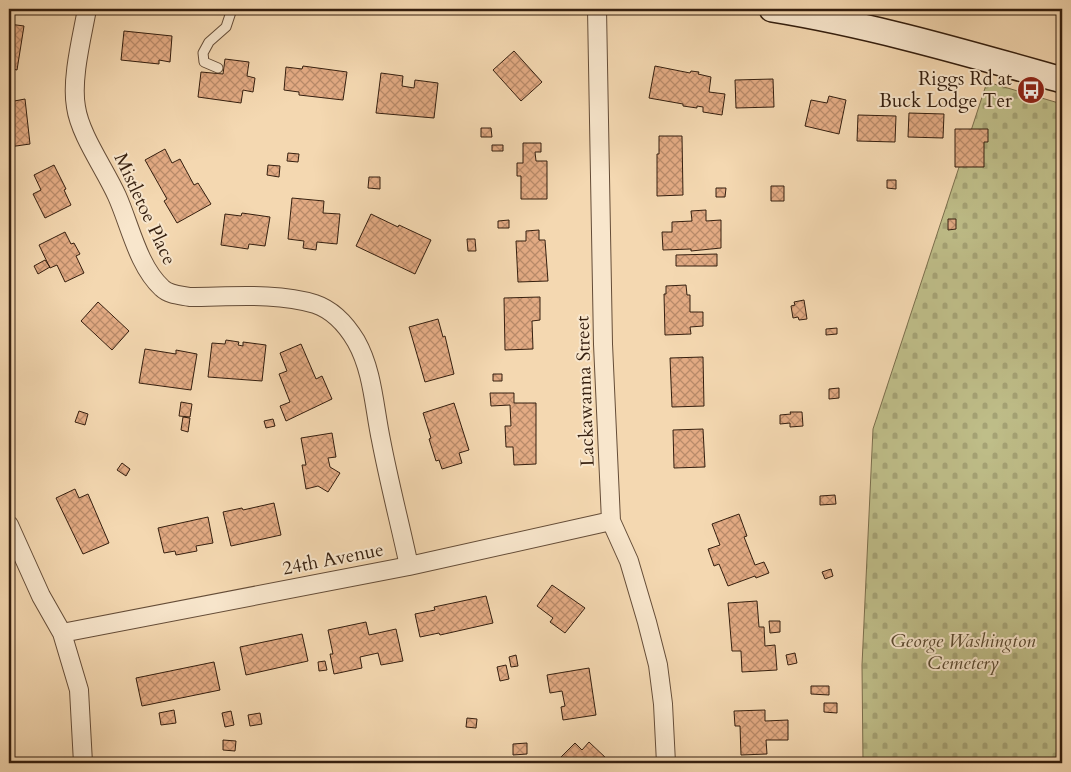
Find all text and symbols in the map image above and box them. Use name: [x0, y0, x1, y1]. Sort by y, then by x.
place label: Riggs Rd at Buck Lodge Ter: [879, 66, 1012, 114]
bus stop icon: Riggs Rd at Buck Lodge Ter: [1016, 75, 1046, 105]
street label: Mistletoe Place: [108, 149, 182, 269]
street label: Lackawanna Street: [569, 315, 601, 467]
street label: 24th Avenue: [280, 536, 386, 582]
park label: George Washington Cemetery: [890, 628, 1036, 676]

